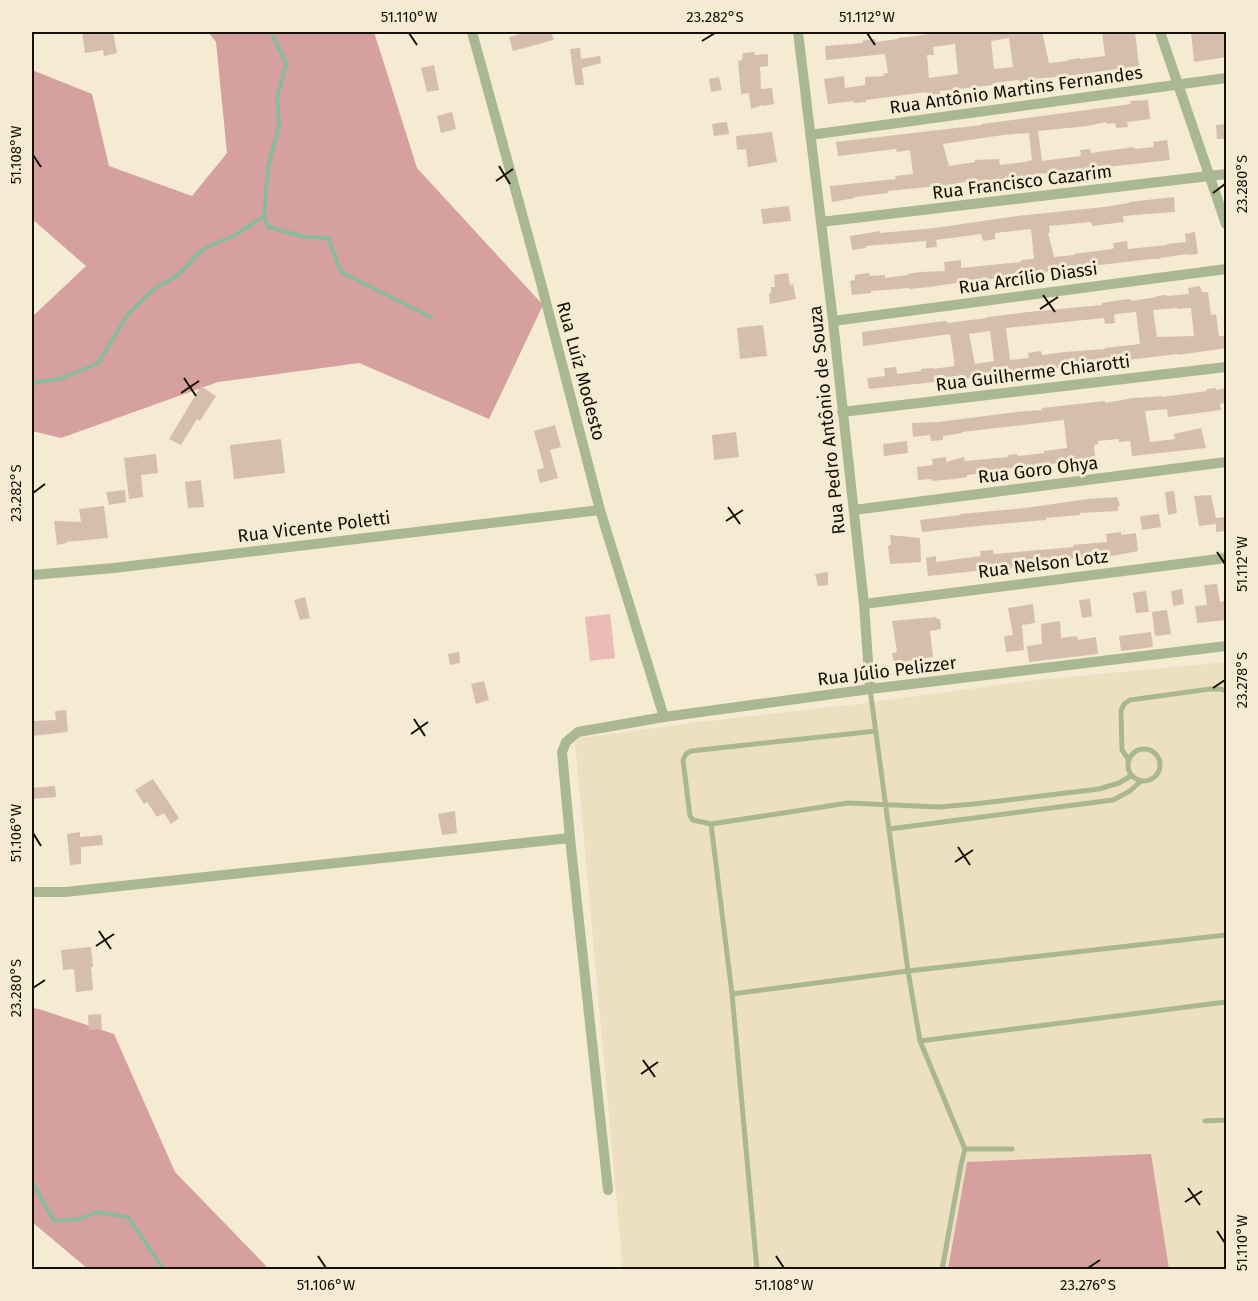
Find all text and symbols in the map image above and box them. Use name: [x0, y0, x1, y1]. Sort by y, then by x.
text: 51.110°W: [381, 8, 438, 26]
text: 23.282°S: [686, 8, 744, 26]
text: 51.112°W: [839, 8, 895, 26]
street label: Rua Antônio Martins Fernandes: [888, 61, 1144, 119]
text: 51.108°W: [7, 125, 25, 184]
text: 23.280°S: [1233, 155, 1251, 213]
street label: Rua Francisco Cazarim: [931, 160, 1113, 204]
street label: Rua Arcílio Diassi: [957, 257, 1099, 299]
street label: Rua Luíz Modesto: [552, 299, 610, 443]
street label: Rua Pedro Antônio de Souza: [804, 304, 850, 536]
street label: Rua Guilherme Chiarotti: [935, 350, 1131, 396]
street label: Rua Goro Ohya: [977, 452, 1099, 488]
text: 23.282°S: [7, 464, 25, 522]
street label: Rua Vicente Poletti: [236, 507, 392, 547]
text: 51.112°W: [1233, 536, 1251, 592]
street label: Rua Nelson Lotz: [977, 545, 1109, 583]
street label: Rua Júlio Pelizzer: [816, 652, 958, 690]
text: 23.278°S: [1233, 652, 1251, 708]
text: 51.106°W: [7, 803, 25, 862]
text: 23.280°S: [7, 959, 25, 1017]
text: 51.110°W: [1233, 1214, 1251, 1271]
text: 51.106°W: [297, 1276, 356, 1294]
text: 51.108°W: [755, 1276, 814, 1294]
text: 23.276°S: [1060, 1276, 1116, 1294]

